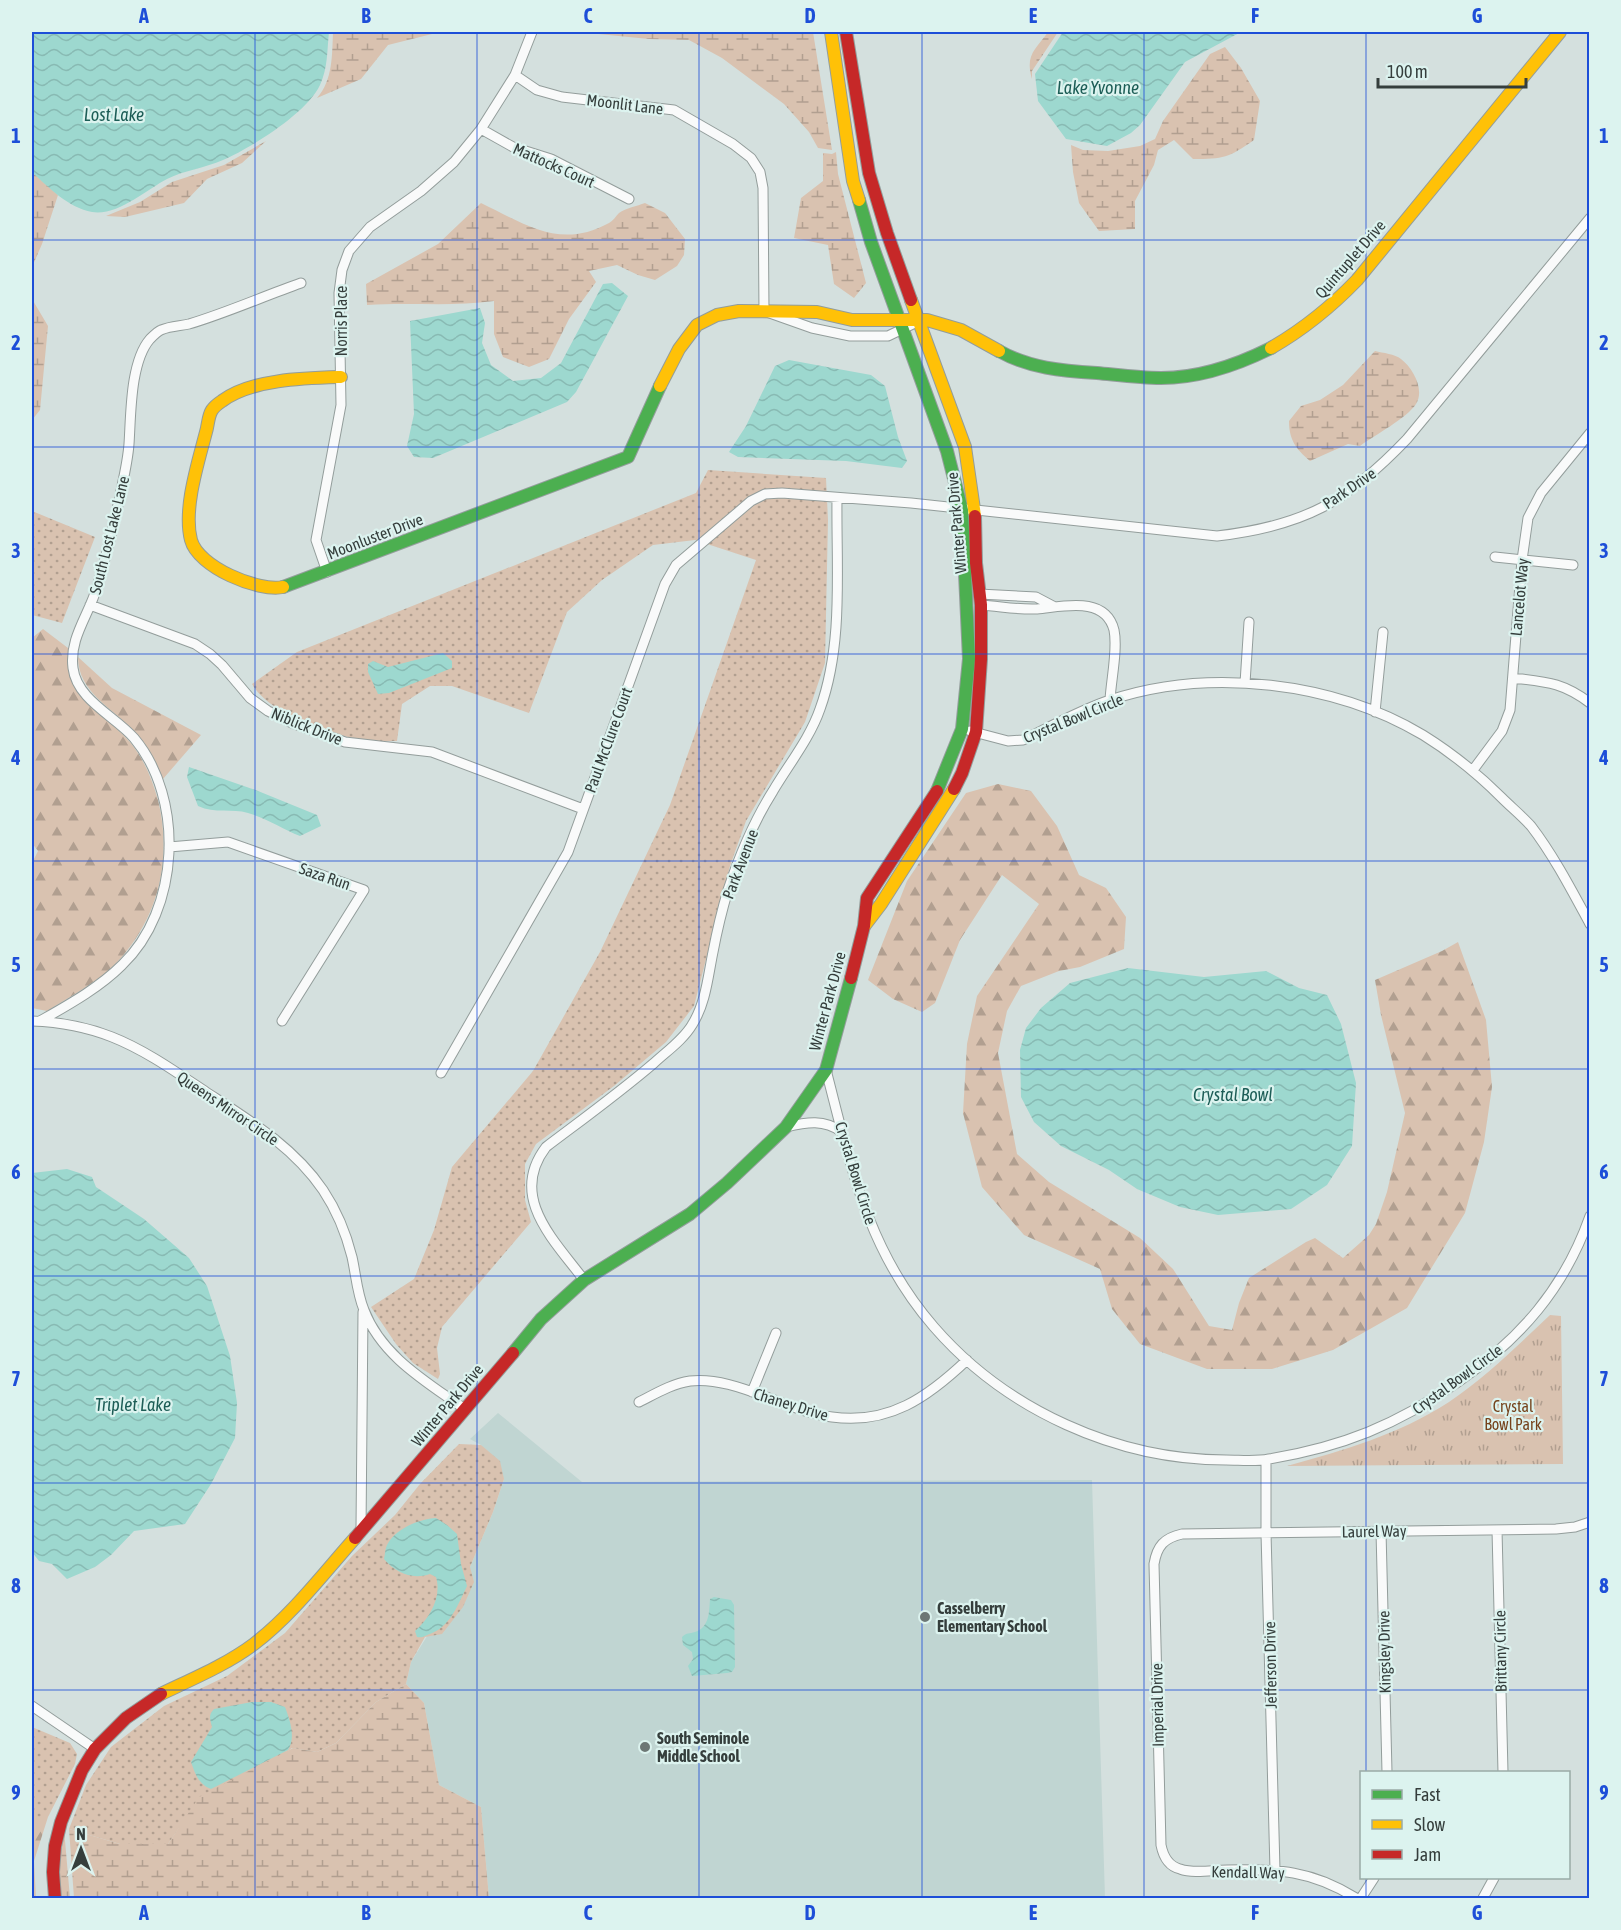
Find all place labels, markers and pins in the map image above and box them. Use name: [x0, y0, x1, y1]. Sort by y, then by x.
place label: Casselberry Elementary School: [937, 1599, 1048, 1635]
marker: Casselberry Elementary School: [918, 1610, 932, 1624]
place label: South Seminole Middle School: [657, 1729, 749, 1765]
marker: South Seminole Middle School: [638, 1740, 652, 1754]

